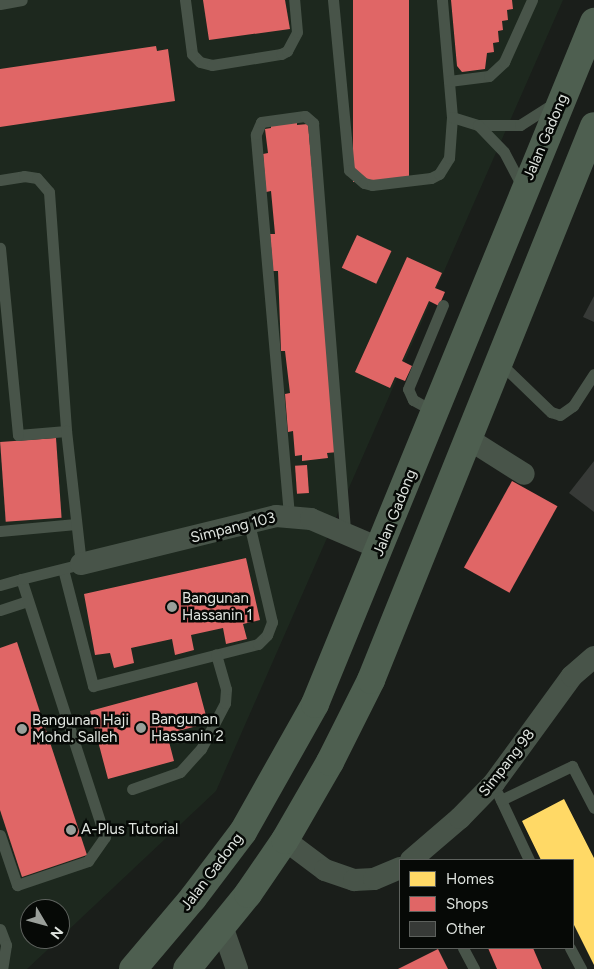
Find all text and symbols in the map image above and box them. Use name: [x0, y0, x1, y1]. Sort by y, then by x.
street label: Jalan Gadong: [520, 91, 572, 183]
street label: Jalan Gadong: [369, 467, 421, 559]
street label: Simpang 103: [189, 509, 277, 547]
place label: Bangunan Hassanin 1: [182, 589, 253, 624]
marker: Bangunan Hassanin 1: [166, 601, 178, 613]
place label: Bangunan Hassanin 2: [151, 710, 224, 745]
place label: Bangunan Haji Mohd. Salleh: [32, 711, 129, 746]
marker: Bangunan Hassanin 2: [135, 722, 147, 734]
marker: Bangunan Haji Mohd. Salleh: [16, 723, 28, 735]
street label: Simpang 98: [475, 726, 539, 800]
place label: A-Plus Tutorial: [81, 821, 178, 839]
marker: A-Plus Tutorial: [65, 824, 77, 836]
street label: Jalan Gadong: [177, 830, 247, 914]
legend: [399, 859, 574, 949]
text: Homes: [446, 870, 494, 888]
text: Shops: [446, 895, 488, 913]
north arrow: [20, 899, 70, 949]
text: Other: [446, 920, 485, 938]
text: N: [47, 923, 67, 942]

